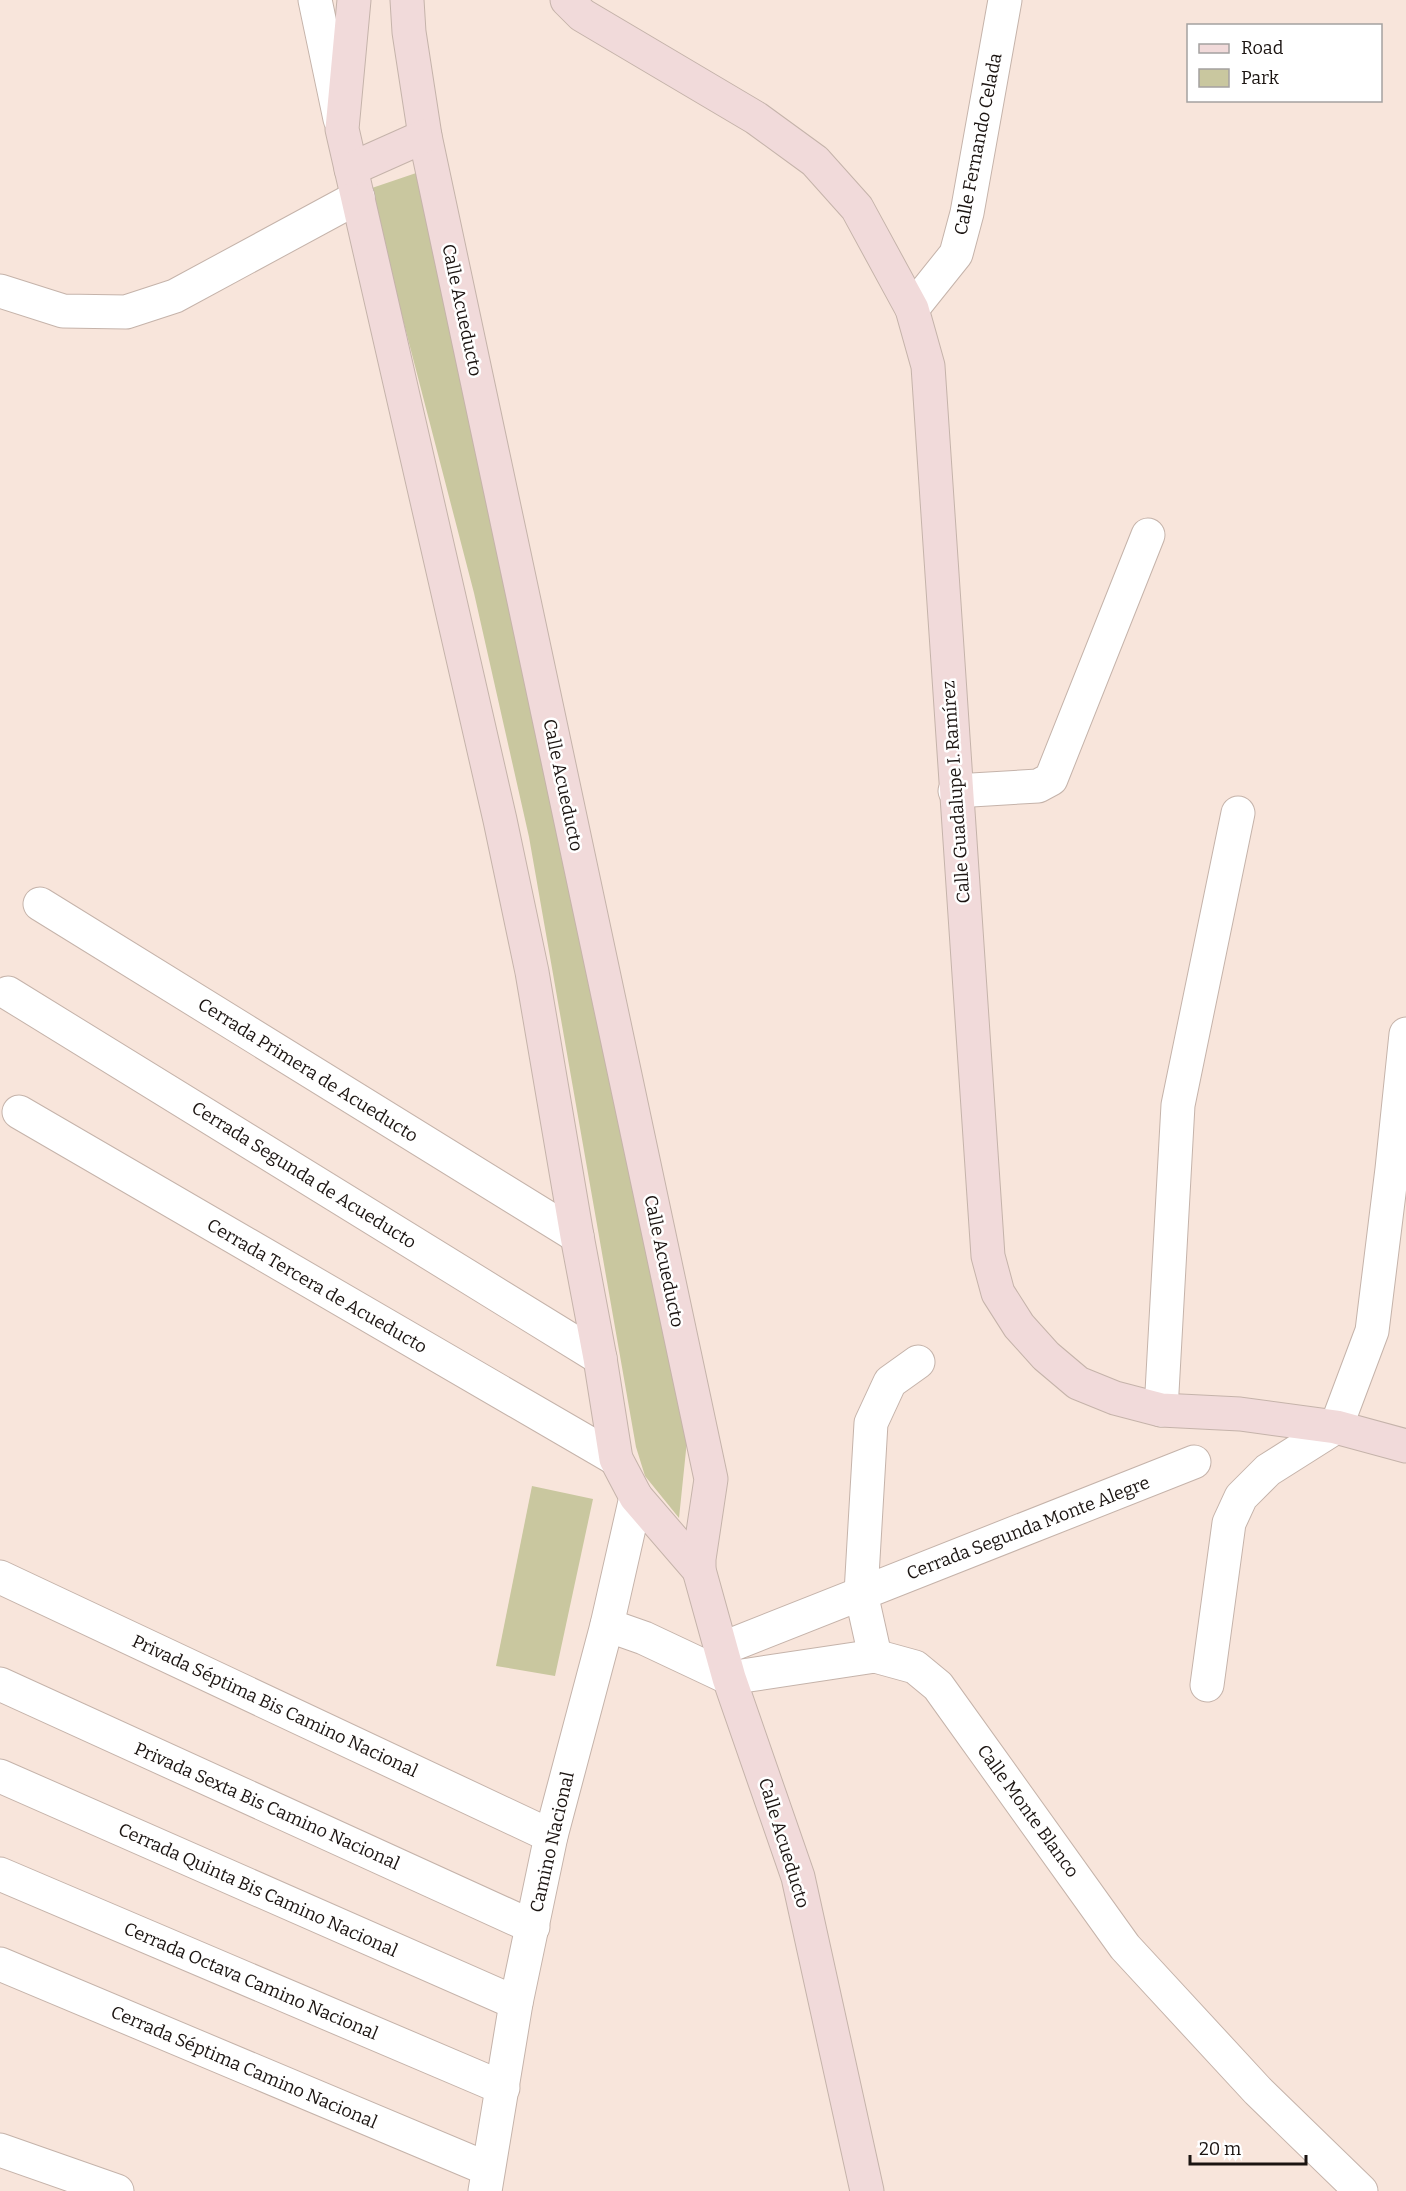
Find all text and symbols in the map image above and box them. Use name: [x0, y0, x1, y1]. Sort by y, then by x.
legend: [1187, 24, 1382, 102]
text: Road: [1241, 37, 1284, 59]
street label: Calle Fernando Celada: [950, 51, 1006, 237]
text: Park: [1241, 67, 1280, 89]
street label: Calle Acueducto: [437, 242, 487, 378]
street label: Calle Guadalupe I. Ramírez: [937, 680, 975, 904]
street label: Calle Acueducto: [538, 717, 588, 853]
street label: Cerrada Primera de Acueducto: [194, 993, 422, 1147]
street label: Cerrada Segunda de Acueducto: [188, 1097, 420, 1253]
street label: Calle Acueducto: [639, 1193, 689, 1329]
street label: Cerrada Tercera de Acueducto: [203, 1214, 431, 1358]
street label: Cerrada Segunda Monte Alegre: [903, 1471, 1153, 1585]
street label: Privada Séptima Bis Camino Nacional: [129, 1630, 421, 1782]
street label: Privada Sexta Bis Camino Nacional: [131, 1737, 403, 1875]
street label: Calle Monte Blanco: [972, 1740, 1084, 1882]
street label: Camino Nacional: [525, 1769, 579, 1915]
street label: Calle Acueducto: [754, 1775, 814, 1911]
street label: Cerrada Quinta Bis Camino Nacional: [115, 1818, 401, 1962]
street label: Cerrada Octava Camino Nacional: [120, 1917, 382, 2045]
street label: Cerrada Séptima Camino Nacional: [107, 2001, 381, 2133]
scale bar: [1190, 2128, 1306, 2166]
text: 20 m: [1199, 2138, 1241, 2160]

